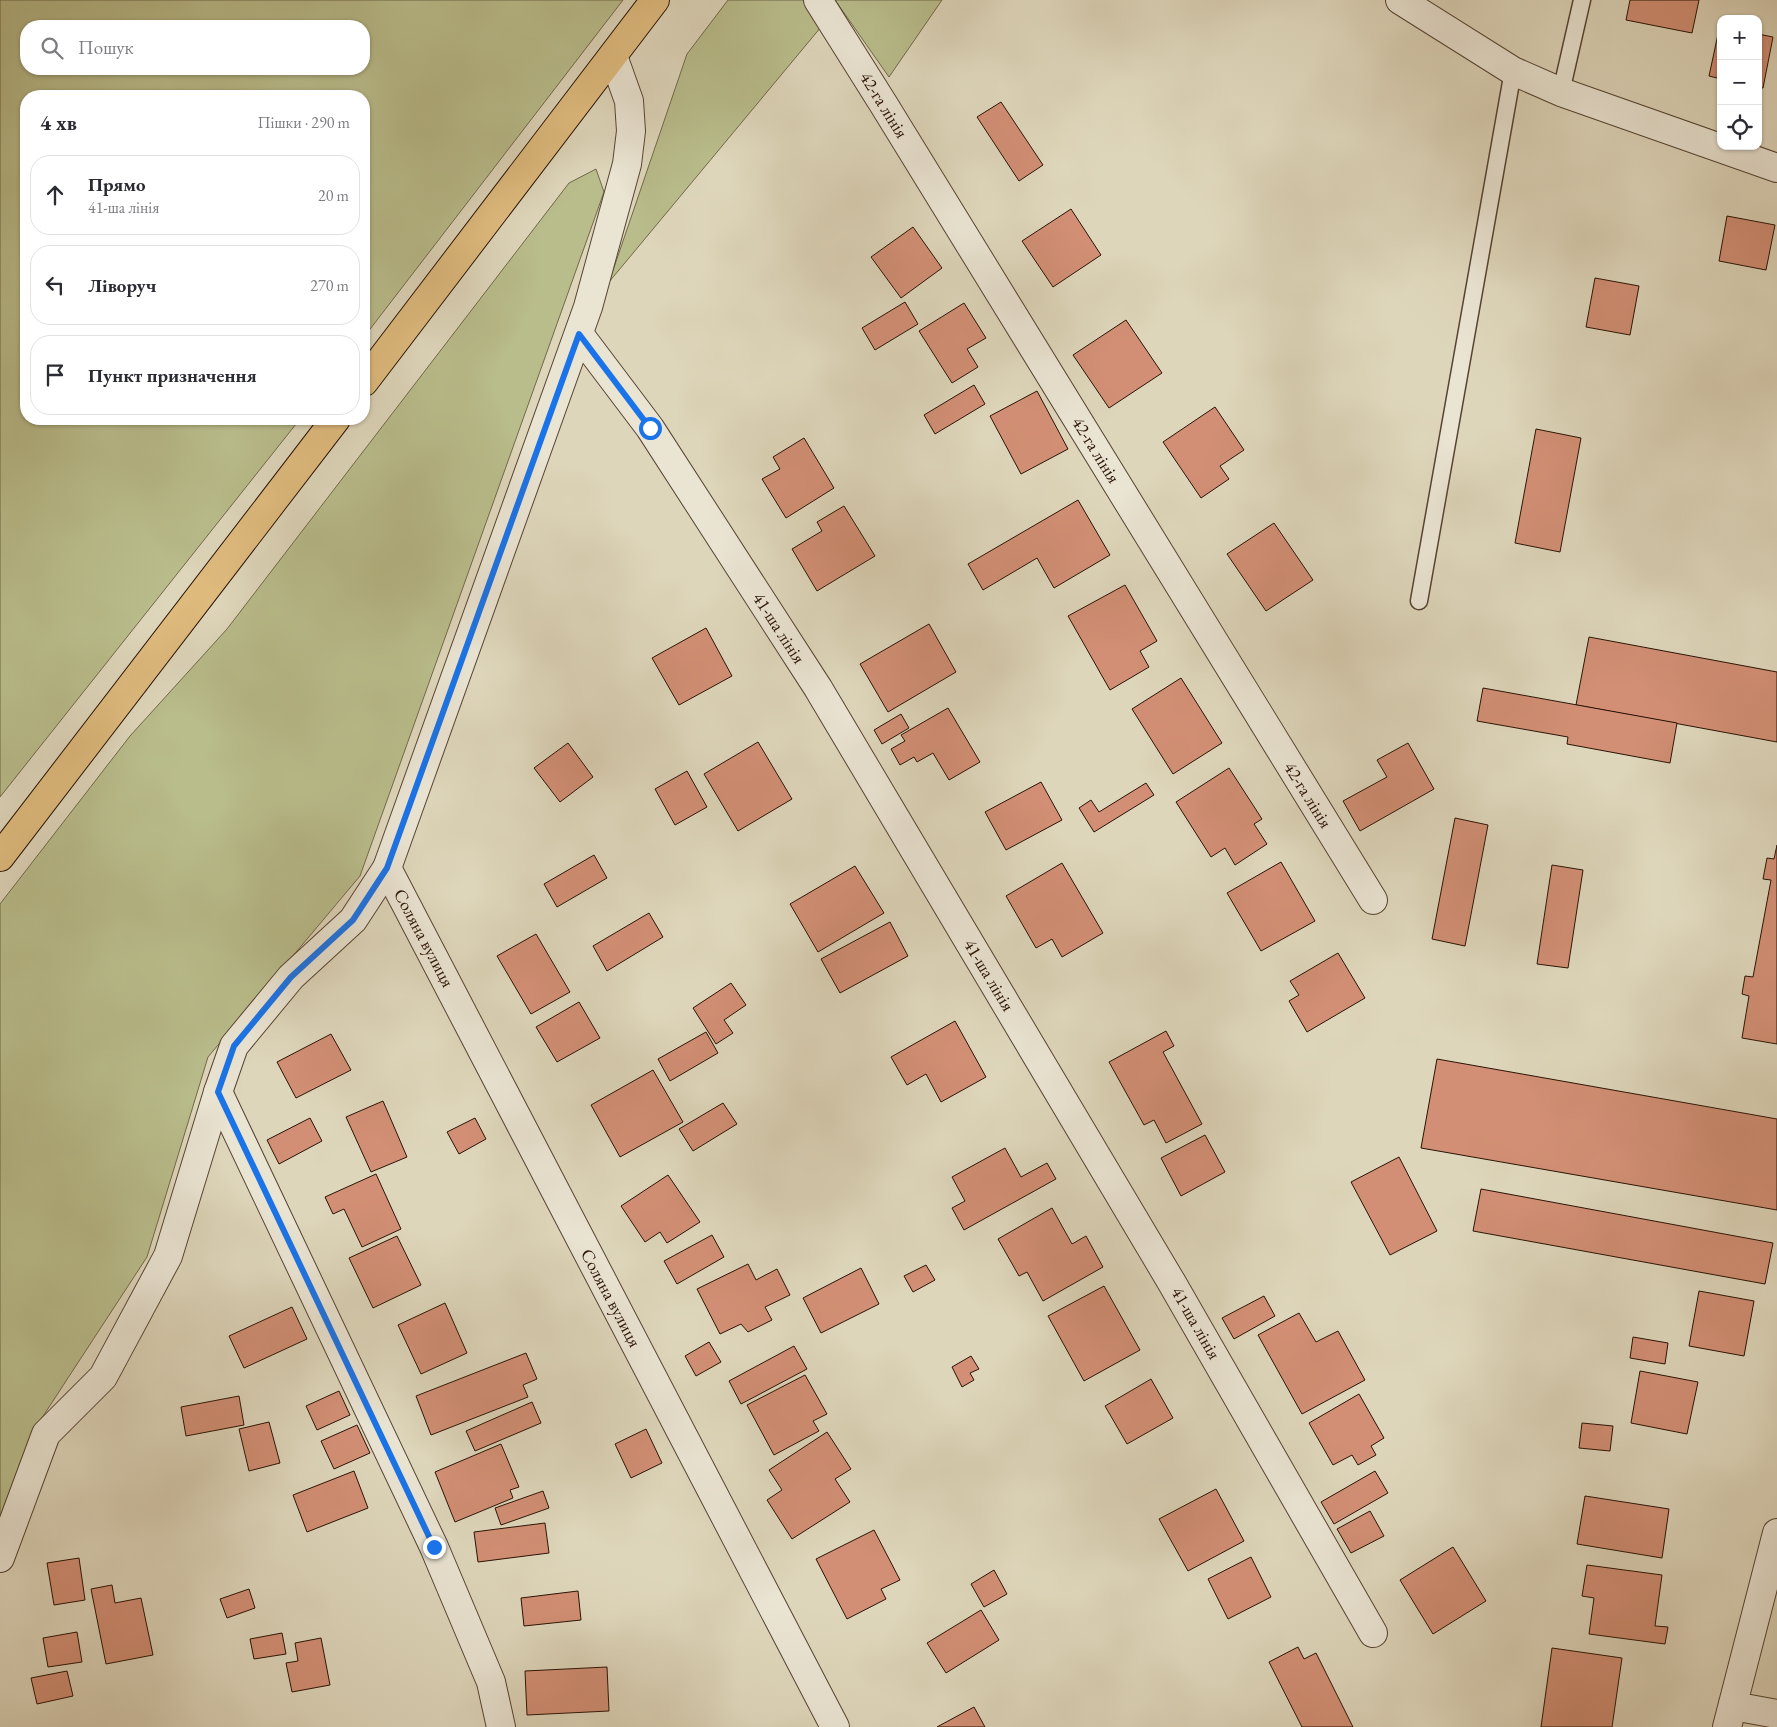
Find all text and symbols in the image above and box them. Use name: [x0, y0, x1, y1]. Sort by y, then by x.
map controls: [1717, 15, 1762, 150]
button: +: [1717, 15, 1762, 60]
search box: [20, 20, 370, 75]
icon: search: [38, 34, 66, 62]
text: Пошук: [78, 35, 134, 60]
button: −: [1717, 60, 1762, 105]
street label: 42-га лінія: [855, 67, 914, 142]
button: locate: [1717, 105, 1762, 150]
text: 4 хв: [40, 109, 77, 136]
text: Пішки · 290 m: [257, 112, 350, 133]
text: Прямо: [88, 172, 146, 197]
icon: ahead: [41, 181, 69, 209]
text: 20 m: [318, 185, 349, 206]
text: 41-ша лінія: [88, 197, 159, 218]
icon: left: [41, 271, 69, 299]
text: Ліворуч: [88, 273, 156, 298]
text: 270 m: [310, 275, 349, 296]
icon: arrive: [41, 361, 69, 389]
text: Пункт призначення: [88, 363, 257, 388]
street label: 42-га лінія: [1067, 412, 1126, 487]
route start: [639, 417, 662, 440]
street label: 41-ша лінія: [748, 588, 811, 668]
street label: 42-га лінія: [1279, 757, 1338, 832]
street label: Соляна вулиця: [389, 885, 460, 991]
street label: 41-ша лінія: [959, 934, 1020, 1015]
street label: Соляна вулиця: [576, 1245, 647, 1351]
street label: 41-ша лінія: [1166, 1282, 1226, 1363]
route end: [423, 1536, 446, 1559]

